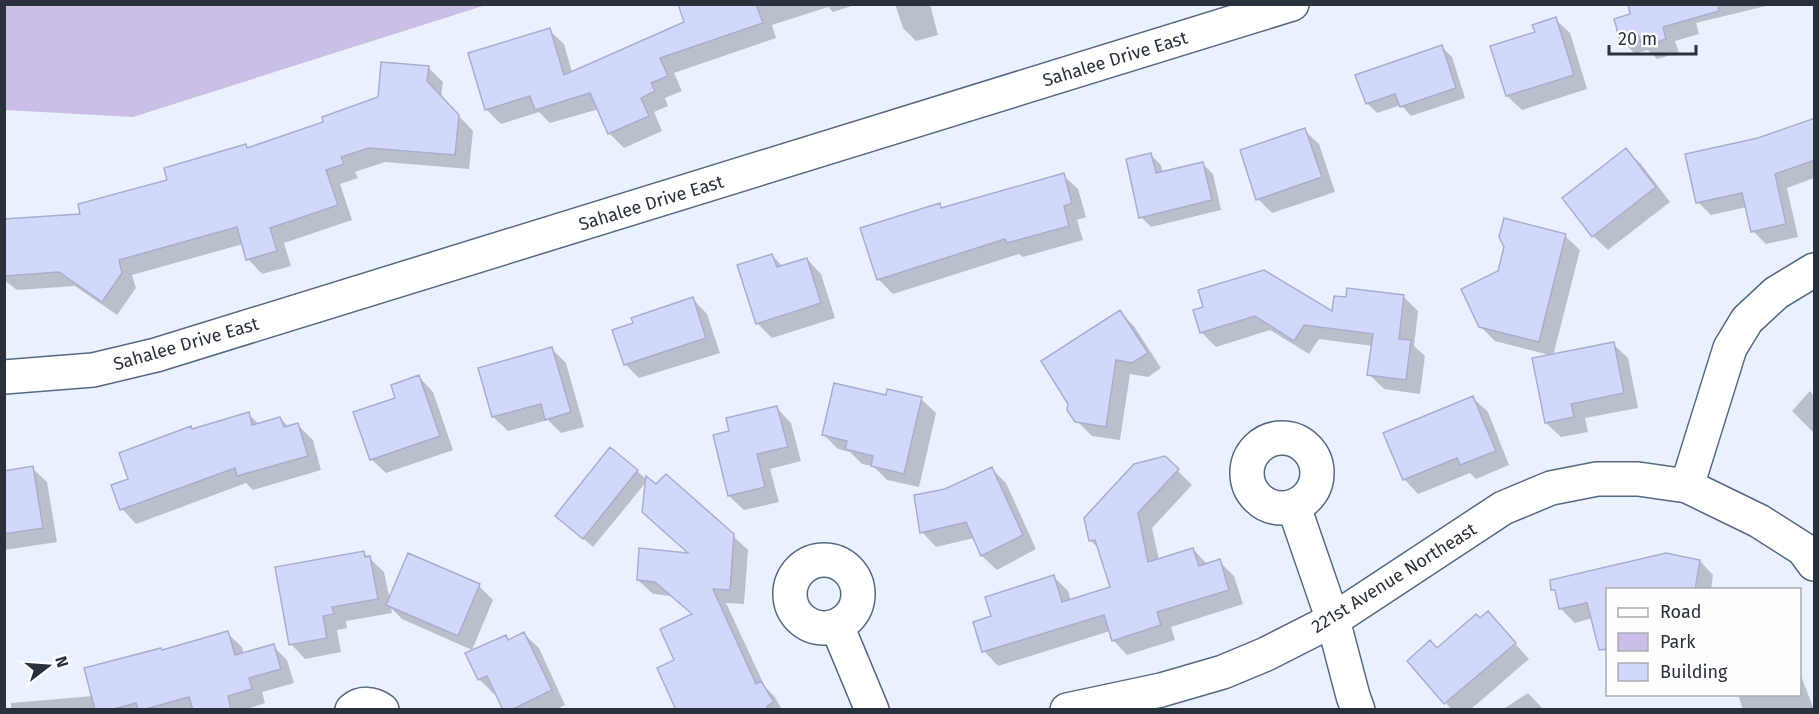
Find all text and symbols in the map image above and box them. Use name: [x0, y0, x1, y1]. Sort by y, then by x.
scale bar: [1609, 18, 1696, 56]
street label: Sahalee Drive East: [1040, 26, 1191, 91]
text: 20 m: [1618, 28, 1657, 50]
street label: Sahalee Drive East: [576, 170, 727, 235]
street label: Sahalee Drive East: [111, 313, 262, 375]
street label: 221st Avenue Northeast: [1307, 518, 1481, 638]
legend: [1606, 588, 1801, 696]
text: Road: [1660, 601, 1702, 623]
text: Park: [1660, 631, 1696, 653]
north arrow: [18, 636, 78, 696]
text: N: [51, 654, 73, 670]
text: Building: [1660, 661, 1728, 683]

